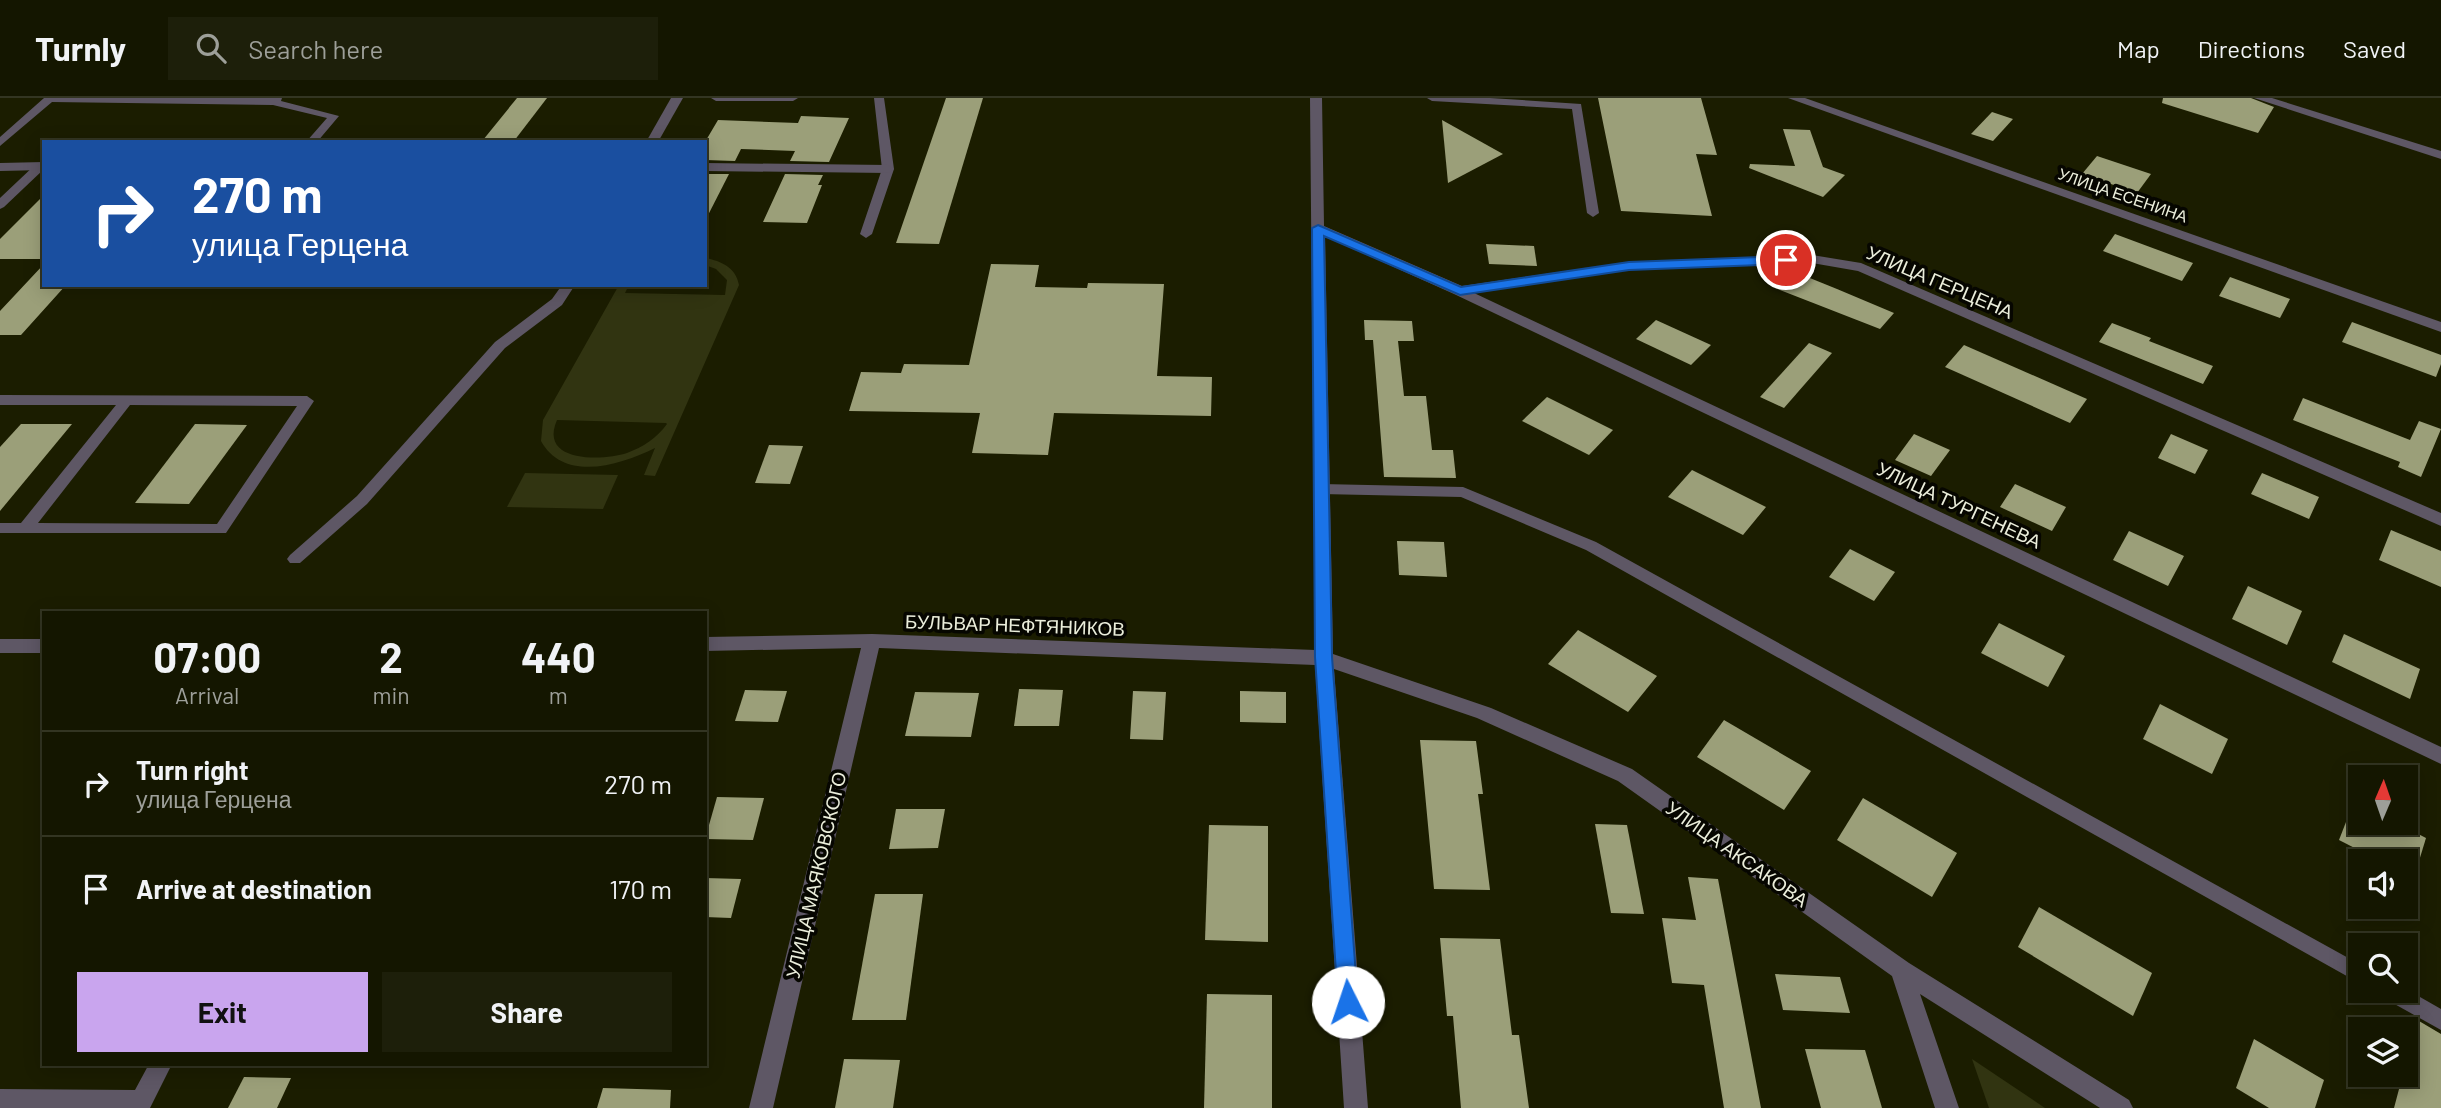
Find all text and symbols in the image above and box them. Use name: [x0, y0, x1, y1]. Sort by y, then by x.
search box: [168, 17, 658, 80]
text: Turnly: [35, 28, 126, 68]
icon: search: [192, 29, 230, 67]
text: Search here: [248, 33, 383, 64]
text: Map: [2117, 34, 2160, 63]
text: Directions: [2198, 34, 2305, 63]
text: Saved: [2343, 34, 2406, 63]
street label: УЛИЦА ЕСЕНИНА: [2056, 163, 2191, 226]
text: 270 m: [192, 164, 322, 223]
icon: right: [77, 168, 168, 259]
text: улица Герцена: [192, 224, 408, 262]
pin: [1756, 230, 1816, 290]
street label: УЛИЦА ГЕРЦЕНА: [1864, 240, 2017, 323]
icon: arrive: [1767, 241, 1805, 279]
street label: УЛИЦА ТУРГЕНЕВА: [1873, 456, 2045, 553]
street label: БУЛЬВАР НЕФТЯНИКОВ: [905, 609, 1125, 640]
text: 07:00: [153, 631, 261, 681]
text: 2: [379, 631, 403, 681]
text: 440: [521, 631, 596, 681]
text: Arrival: [175, 681, 239, 709]
text: min: [372, 681, 410, 709]
text: m: [549, 681, 568, 709]
text: Turn right: [136, 754, 249, 785]
icon: right: [77, 765, 115, 803]
north arrow: [2348, 765, 2418, 835]
map controls: [2348, 765, 2418, 1087]
text: 270 m: [604, 768, 672, 799]
street label: УЛИЦА МАЯКОВСКОГО: [781, 769, 850, 980]
text: улица Герцена: [136, 785, 292, 813]
street label: УЛИЦА АКСАКОВА: [1662, 796, 1813, 911]
button: sound: [2348, 849, 2418, 919]
icon: arrive: [77, 870, 115, 908]
text: Arrive at destination: [136, 873, 372, 904]
text: 170 m: [609, 873, 672, 904]
button: search: [2348, 933, 2418, 1003]
position arrow: [1311, 965, 1385, 1039]
button: Exit: [77, 972, 368, 1052]
button: Share: [382, 972, 672, 1052]
button: layers: [2348, 1017, 2418, 1087]

